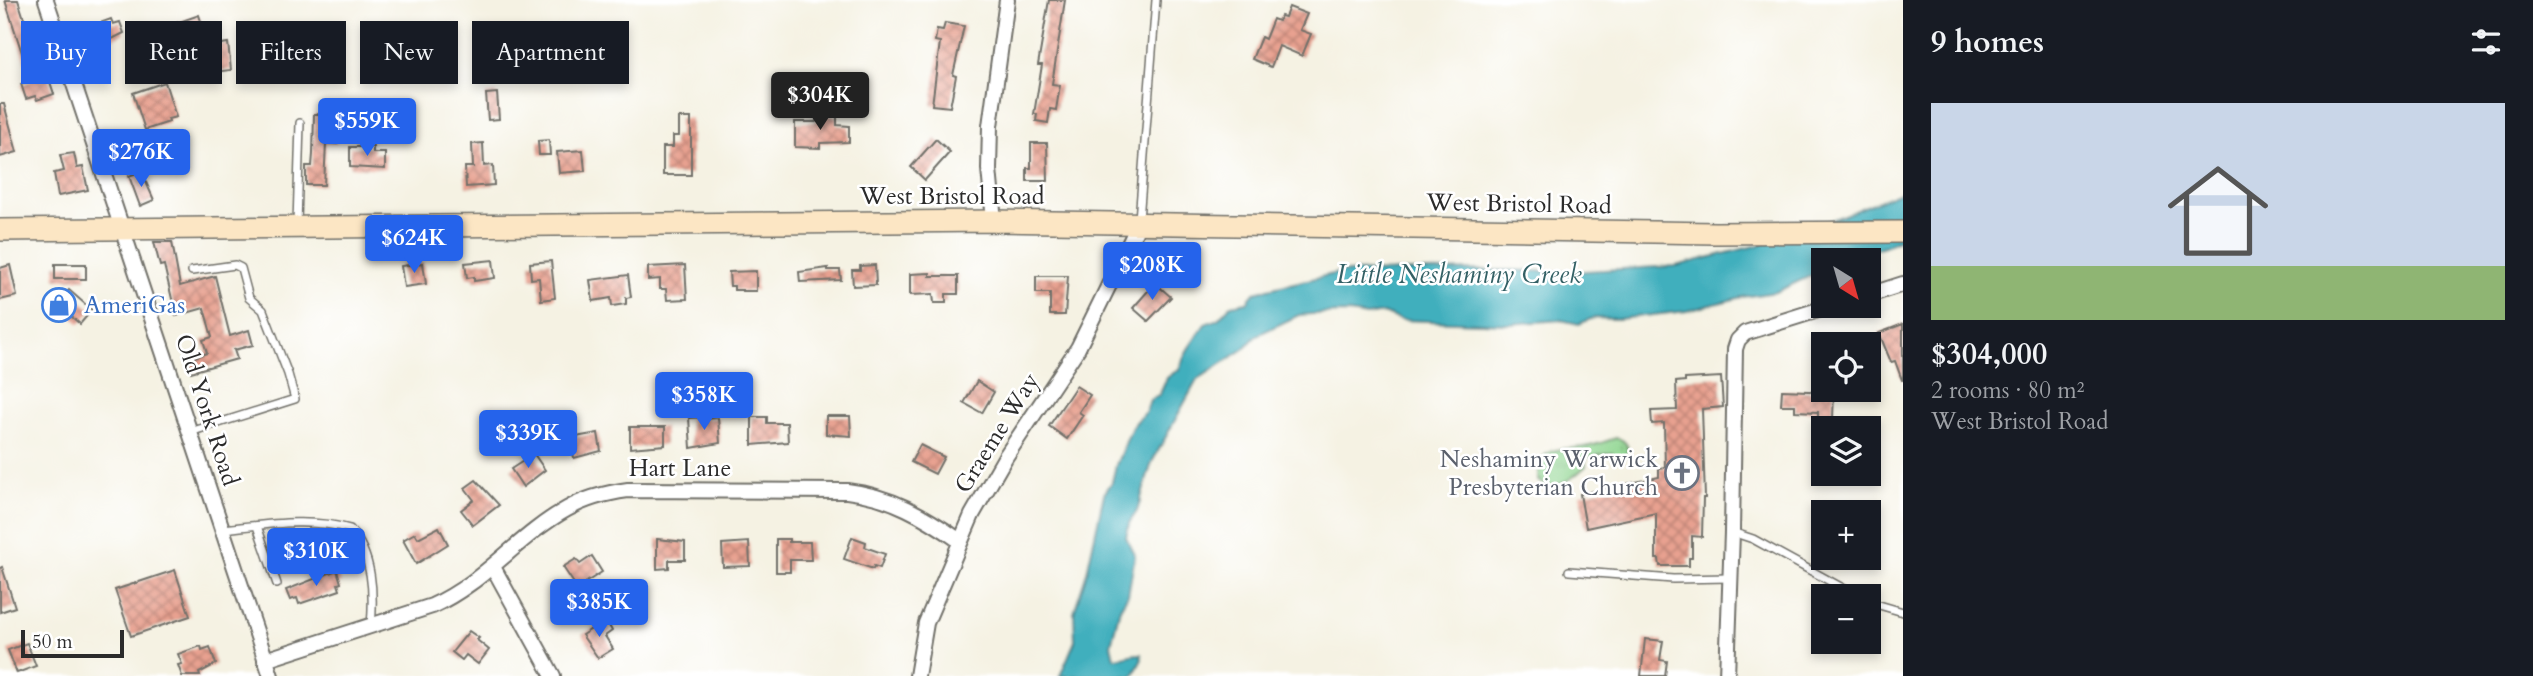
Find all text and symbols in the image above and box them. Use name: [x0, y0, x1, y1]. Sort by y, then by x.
chip: Buy: [21, 21, 111, 84]
chip: Rent: [125, 21, 222, 84]
chip: Filters: [236, 21, 346, 84]
chip: New: [360, 21, 458, 84]
chip: Apartment: [472, 21, 629, 84]
text: 9 homes: [1931, 22, 2044, 63]
icon: filters: [2467, 23, 2505, 61]
pin: $304K: [771, 72, 869, 132]
text: $304K: [787, 79, 853, 110]
pin: $559K: [318, 99, 416, 158]
text: $559K: [334, 105, 400, 136]
pin: $276K: [92, 130, 190, 189]
text: $276K: [108, 136, 174, 167]
icon: home: [2155, 148, 2281, 274]
street label: West Bristol Road: [858, 180, 1045, 213]
street label: West Bristol Road: [1425, 186, 1612, 222]
pin: $624K: [365, 216, 463, 275]
text: $624K: [381, 222, 447, 253]
pin: $208K: [1103, 243, 1201, 302]
north arrow: [1811, 248, 1881, 318]
map controls: [1811, 248, 1881, 654]
text: $208K: [1119, 249, 1185, 280]
water label: Little Neshaminy Creek: [1336, 257, 1582, 292]
shop icon: AmeriGas: [40, 286, 78, 324]
place label: AmeriGas: [84, 289, 185, 322]
street label: Old York Road: [167, 330, 247, 490]
button: locate: [1811, 332, 1881, 402]
text: $304,000: [1931, 334, 2047, 375]
street label: Graeme Way: [947, 366, 1047, 500]
pin: $358K: [655, 372, 753, 432]
text: 2 rooms · 80 m²: [1931, 375, 2084, 406]
text: $358K: [671, 379, 737, 410]
text: West Bristol Road: [1931, 406, 2108, 437]
pin: $339K: [479, 410, 577, 470]
button: layers: [1811, 416, 1881, 486]
text: $339K: [495, 417, 561, 448]
place label: Neshaminy Warwick Presbyterian Church: [1440, 443, 1658, 504]
street label: Hart Lane: [629, 452, 731, 485]
church icon: Neshaminy Warwick Presbyterian Church: [1663, 454, 1701, 492]
button: +: [1811, 500, 1881, 570]
pin: $310K: [267, 528, 365, 588]
text: $310K: [283, 535, 349, 566]
pin: $385K: [550, 580, 648, 639]
button: −: [1811, 584, 1881, 654]
text: $385K: [566, 586, 632, 617]
scale bar: [21, 627, 124, 659]
text: 50 m: [32, 629, 73, 655]

